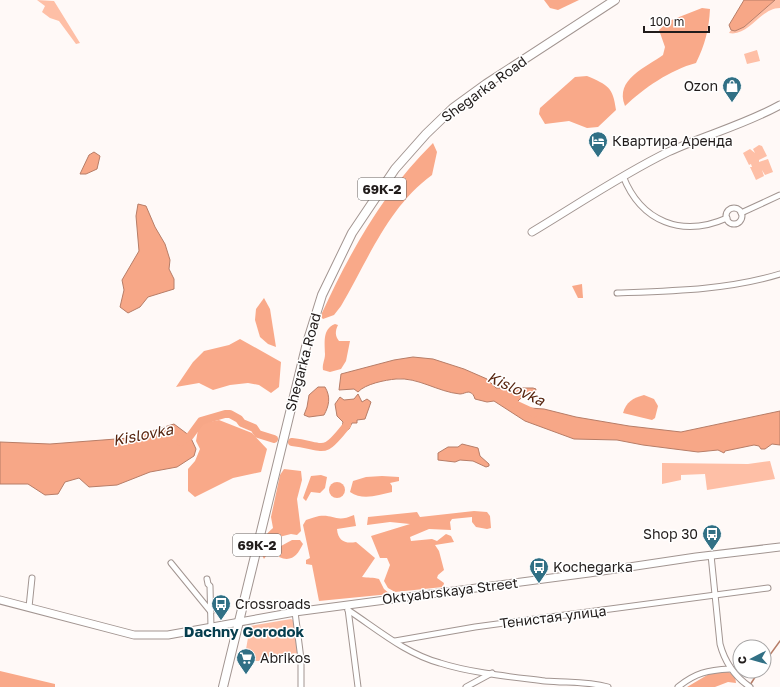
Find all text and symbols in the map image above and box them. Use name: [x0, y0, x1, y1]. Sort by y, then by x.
scale bar: [644, 8, 709, 34]
text: 100 m: [650, 14, 684, 29]
street label: Shegarka Road: [438, 52, 530, 125]
shop icon: Ozon: [721, 75, 743, 103]
place label: Ozon: [684, 77, 718, 94]
hotel icon: Квартира Аренда: [587, 130, 609, 158]
place label: Квартира Аренда: [612, 132, 733, 149]
road number: 69К-2: [358, 178, 406, 200]
street label: Shegarka Road: [281, 311, 324, 413]
water label: Kislovka: [485, 367, 548, 409]
water label: Kislovka: [111, 419, 175, 449]
bus stop icon: Shop 30: [701, 523, 723, 551]
place label: Shop 30: [643, 525, 698, 542]
road number: 69К-2: [233, 534, 281, 556]
bus stop icon: Kochegarka: [528, 556, 550, 584]
place label: Kochegarka: [553, 558, 633, 575]
street label: Oktyabrskaya Street: [381, 574, 519, 607]
bus stop icon: Crossroads: [210, 593, 232, 621]
place label: Crossroads: [235, 595, 311, 612]
street label: Тенистая улица: [499, 602, 607, 631]
district label: Dachny Gorodok: [184, 622, 304, 640]
north arrow: [732, 639, 772, 679]
supermarket icon: Abrikos: [235, 647, 257, 675]
place label: Abrikos: [260, 649, 311, 666]
text: С: [735, 655, 748, 665]

